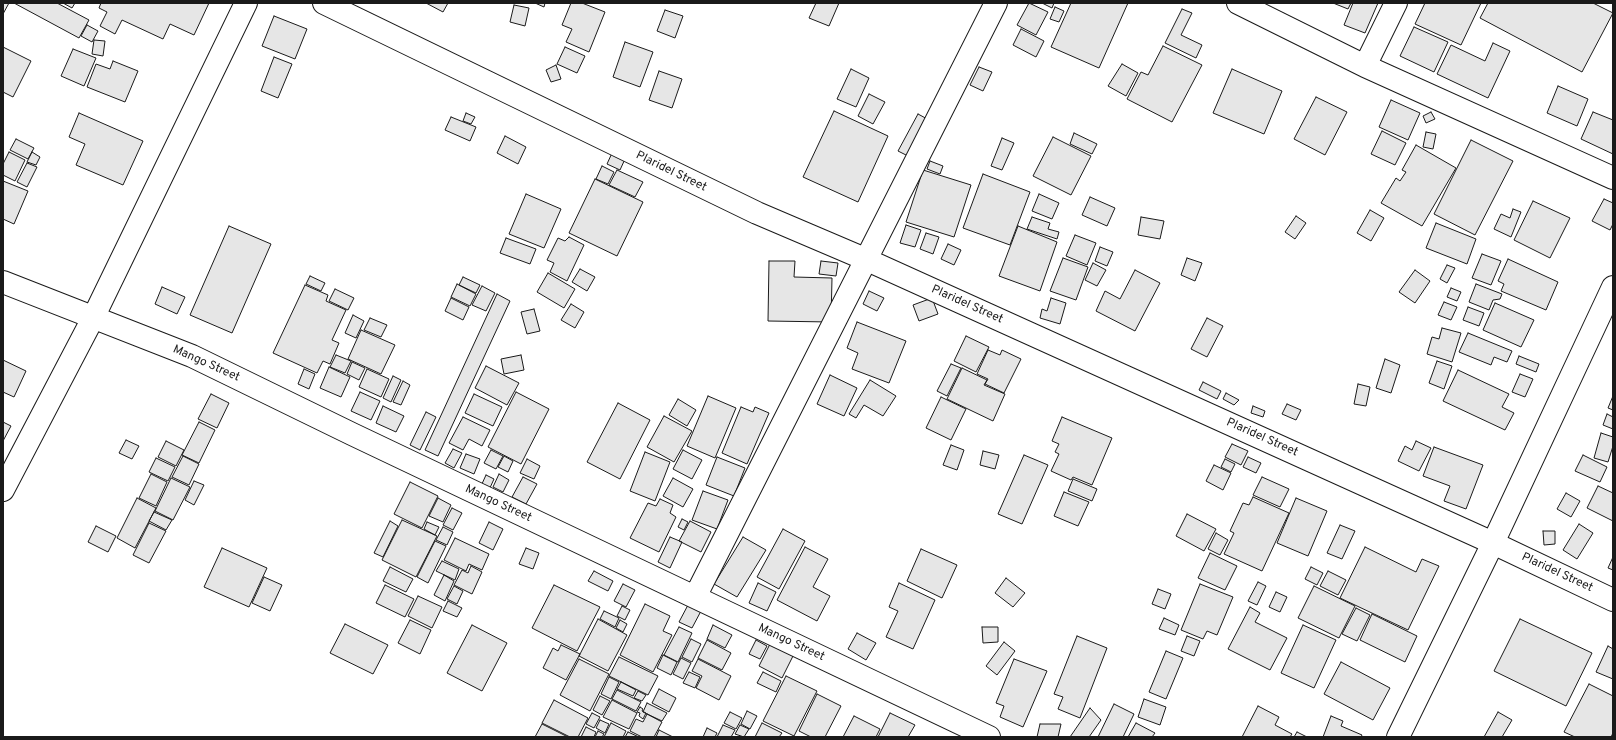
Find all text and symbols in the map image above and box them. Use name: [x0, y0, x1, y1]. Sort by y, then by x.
street label: Plaridel Street: [633, 149, 709, 195]
street label: Plaridel Street: [929, 283, 1005, 327]
street label: Mango Street: [170, 343, 242, 385]
street label: Plaridel Street: [1224, 416, 1300, 460]
street label: Mango Street: [462, 482, 534, 526]
street label: Plaridel Street: [1519, 550, 1595, 596]
street label: Mango Street: [755, 621, 827, 665]

